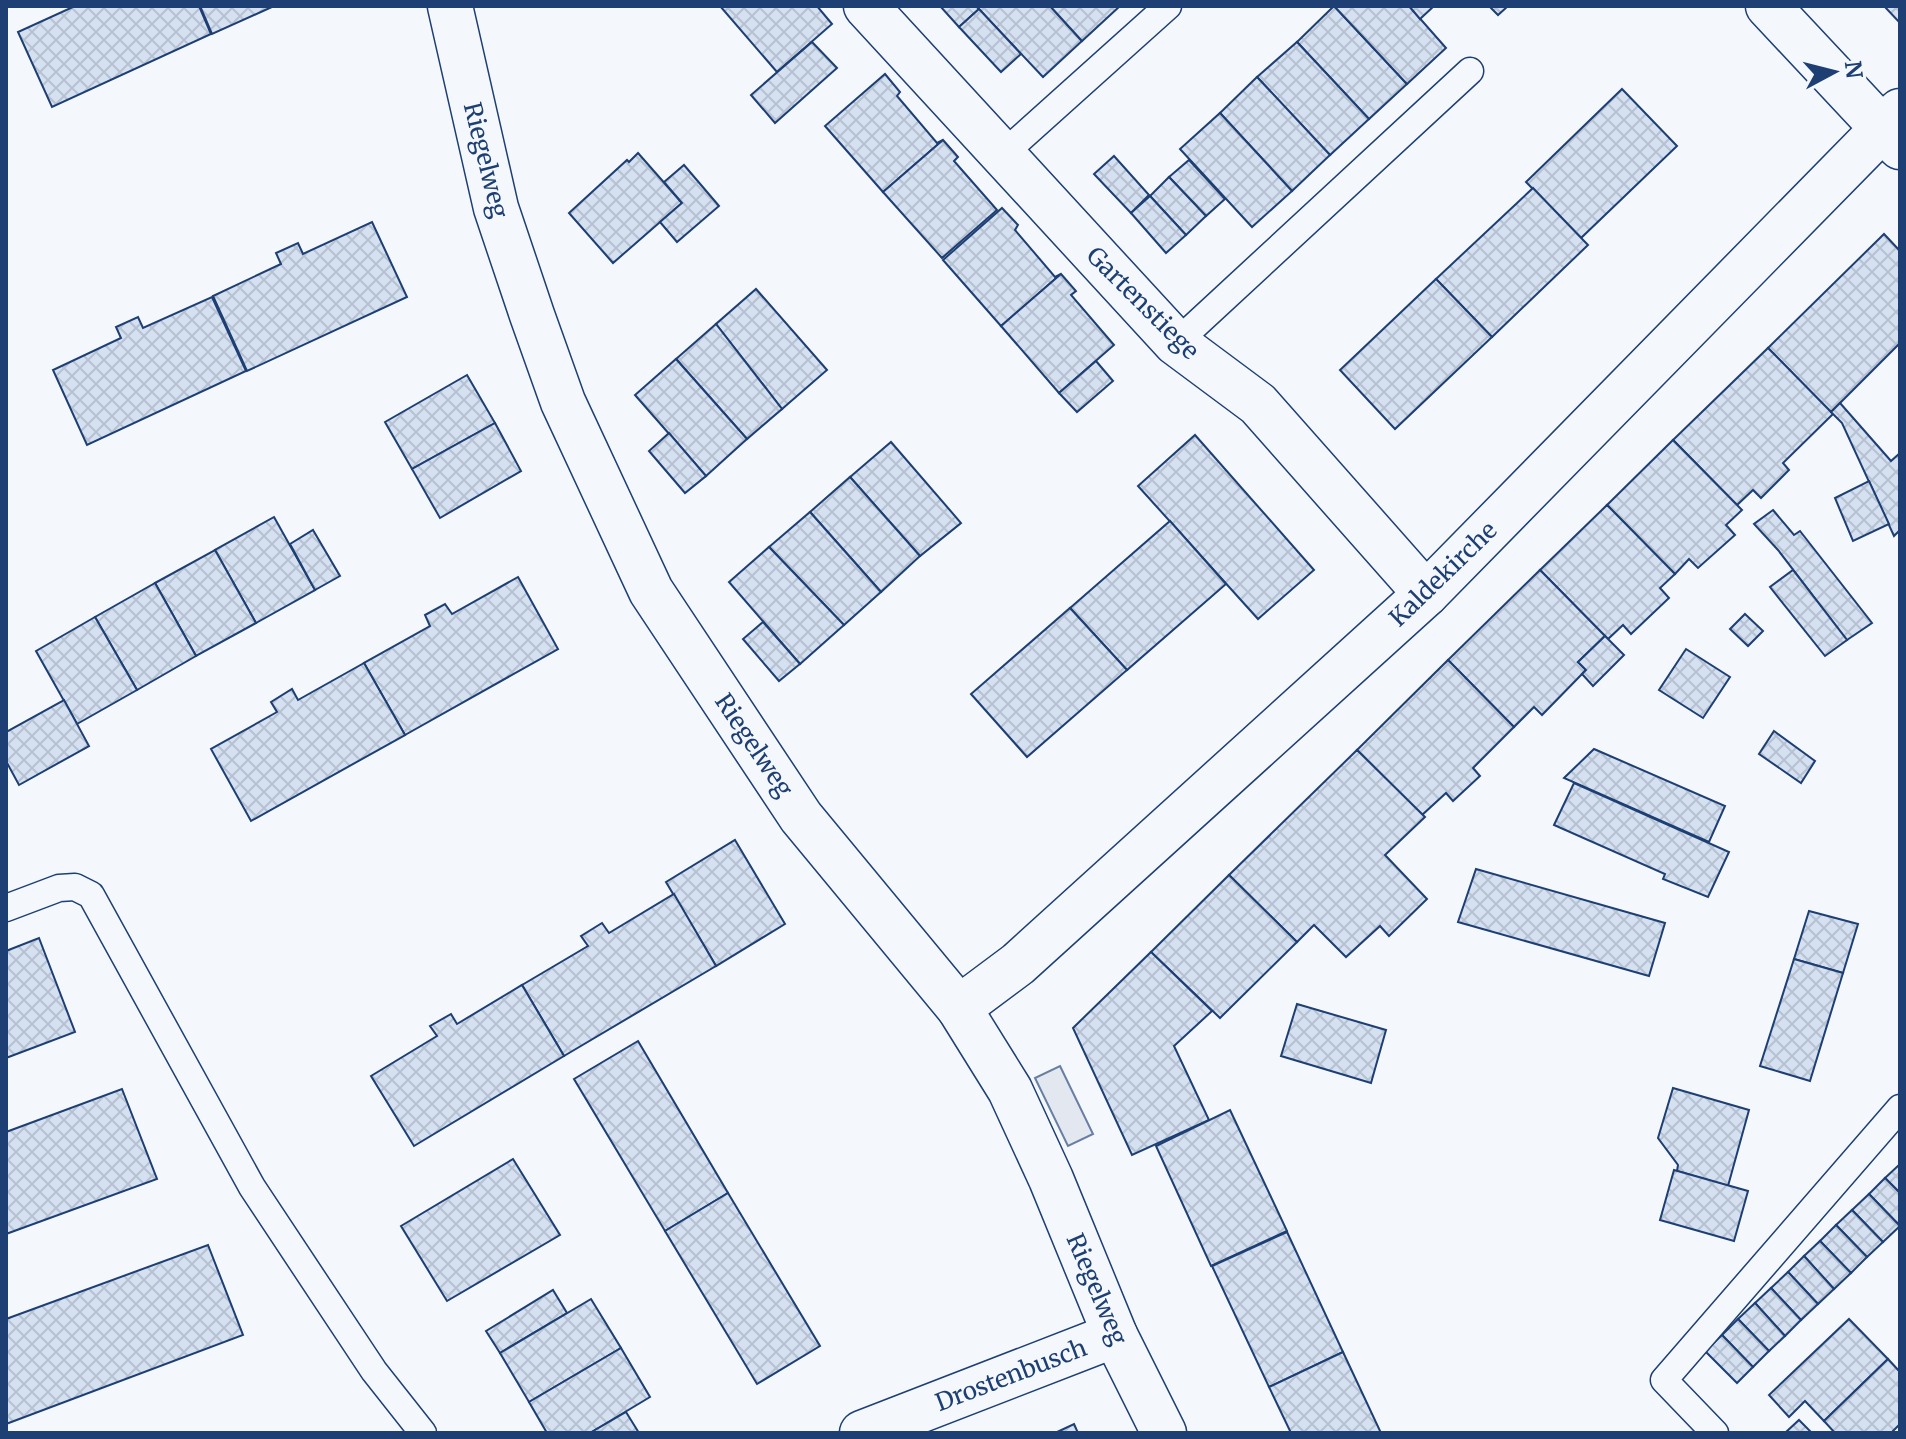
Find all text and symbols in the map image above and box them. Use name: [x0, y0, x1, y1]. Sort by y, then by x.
north arrow: [1794, 32, 1874, 112]
text: N: [1839, 59, 1869, 81]
street label: Riegelweg: [457, 99, 515, 222]
street label: Gartenstiege: [1080, 240, 1206, 366]
street label: Kaldekirche: [1383, 515, 1503, 633]
street label: Riegelweg: [708, 687, 800, 803]
street label: Riegelweg: [1060, 1229, 1135, 1350]
street label: Drostenbusch: [931, 1332, 1091, 1418]

